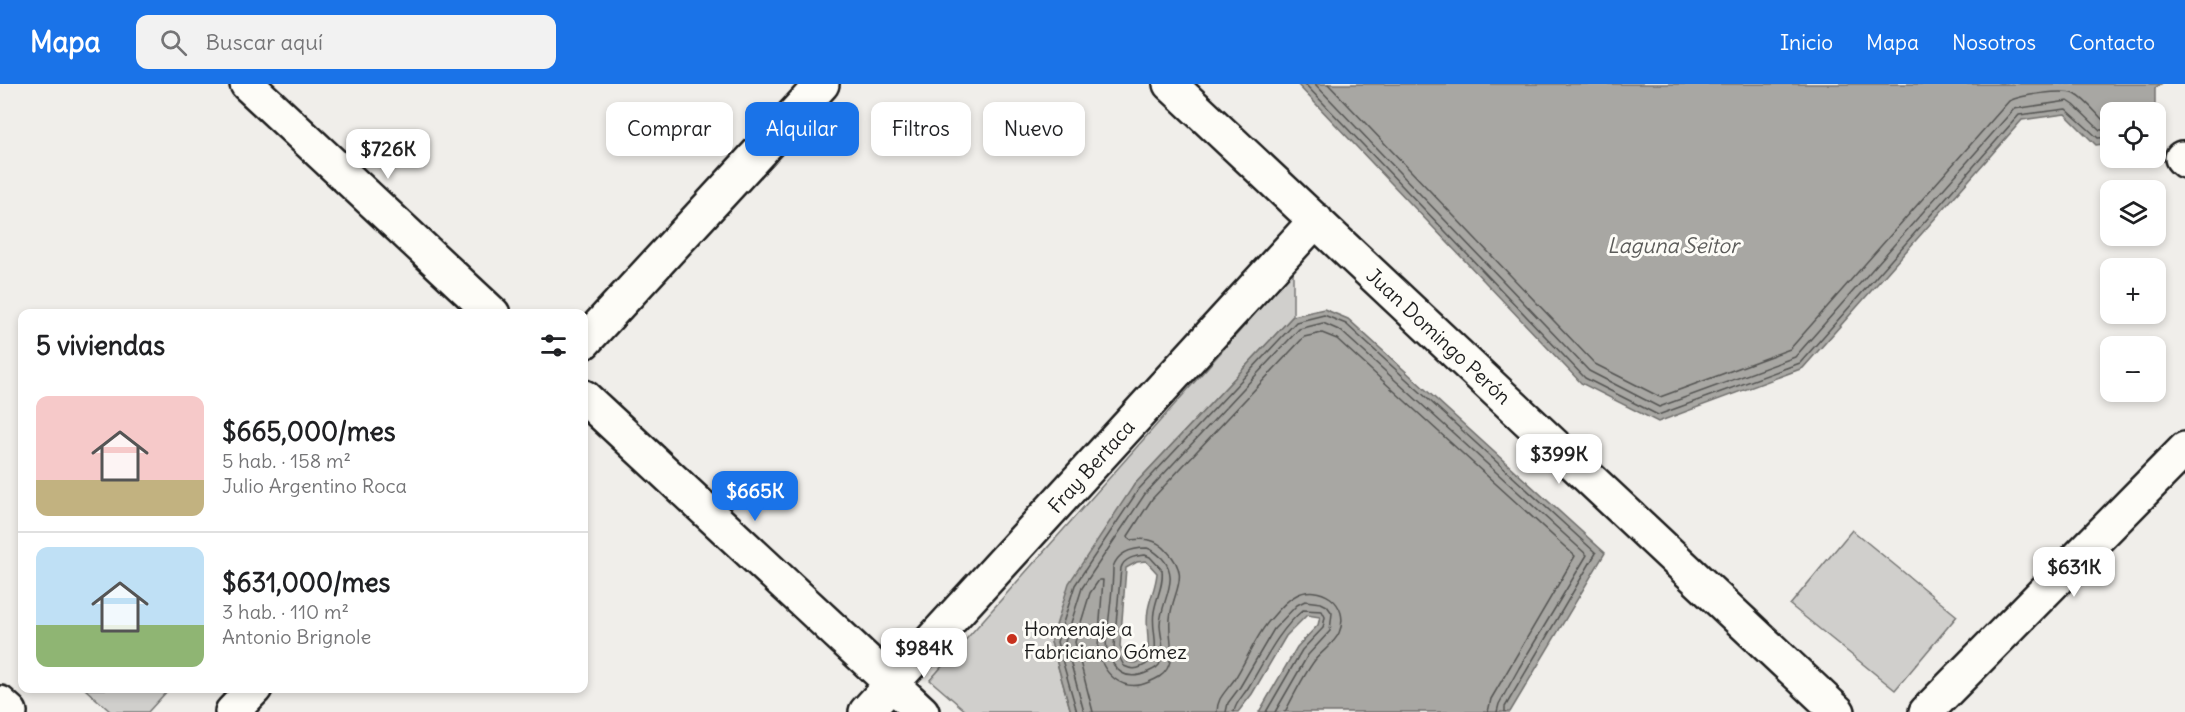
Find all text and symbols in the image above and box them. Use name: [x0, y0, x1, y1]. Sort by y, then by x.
search box: [136, 15, 556, 69]
text: Mapa: [30, 24, 100, 60]
icon: search: [157, 26, 190, 59]
text: Buscar aquí: [205, 28, 323, 56]
text: Inicio: [1780, 29, 1833, 56]
text: Mapa: [1866, 29, 1919, 56]
text: Nosotros: [1952, 29, 2036, 56]
text: Contacto: [2069, 29, 2155, 56]
chip: Comprar: [606, 102, 733, 156]
chip: Alquilar: [745, 102, 859, 156]
chip: Filtros: [871, 102, 971, 156]
chip: Nuevo: [983, 102, 1085, 156]
map controls: [2100, 102, 2166, 402]
button: locate: [2100, 102, 2166, 168]
pin: $726K: [346, 129, 430, 180]
text: $726K: [360, 136, 416, 161]
button: layers: [2100, 180, 2166, 246]
water label: Laguna Seitor: [1607, 232, 1741, 259]
button: +: [2100, 258, 2166, 324]
street label: Juan Domingo Perón: [1362, 263, 1516, 409]
text: 5 viviendas: [36, 329, 165, 362]
icon: filters: [537, 329, 570, 362]
button: −: [2100, 336, 2166, 402]
street label: Fray Bertaca: [1042, 414, 1140, 518]
text: $665,000/mes: [222, 415, 396, 448]
icon: home: [84, 420, 156, 492]
pin: $399K: [1517, 434, 1601, 485]
text: $399K: [1530, 441, 1588, 466]
text: 5 hab. · 158 m²: [222, 448, 351, 473]
pin: $665K: [713, 471, 797, 522]
text: Julio Argentino Roca: [222, 473, 407, 498]
text: $665K: [726, 478, 784, 503]
pin: $631K: [2032, 547, 2116, 598]
text: $631K: [2047, 554, 2101, 579]
text: $631,000/mes: [222, 566, 390, 599]
icon: home: [84, 571, 156, 643]
text: 3 hab. · 110 m²: [222, 599, 349, 624]
place label: Homenaje a Fabriciano Gómez: [1024, 616, 1187, 664]
text: Antonio Brignole: [222, 624, 371, 649]
pin: $984K: [882, 628, 966, 679]
marker: Homenaje a Fabriciano Gómez: [1005, 632, 1019, 646]
text: $984K: [895, 635, 953, 660]

